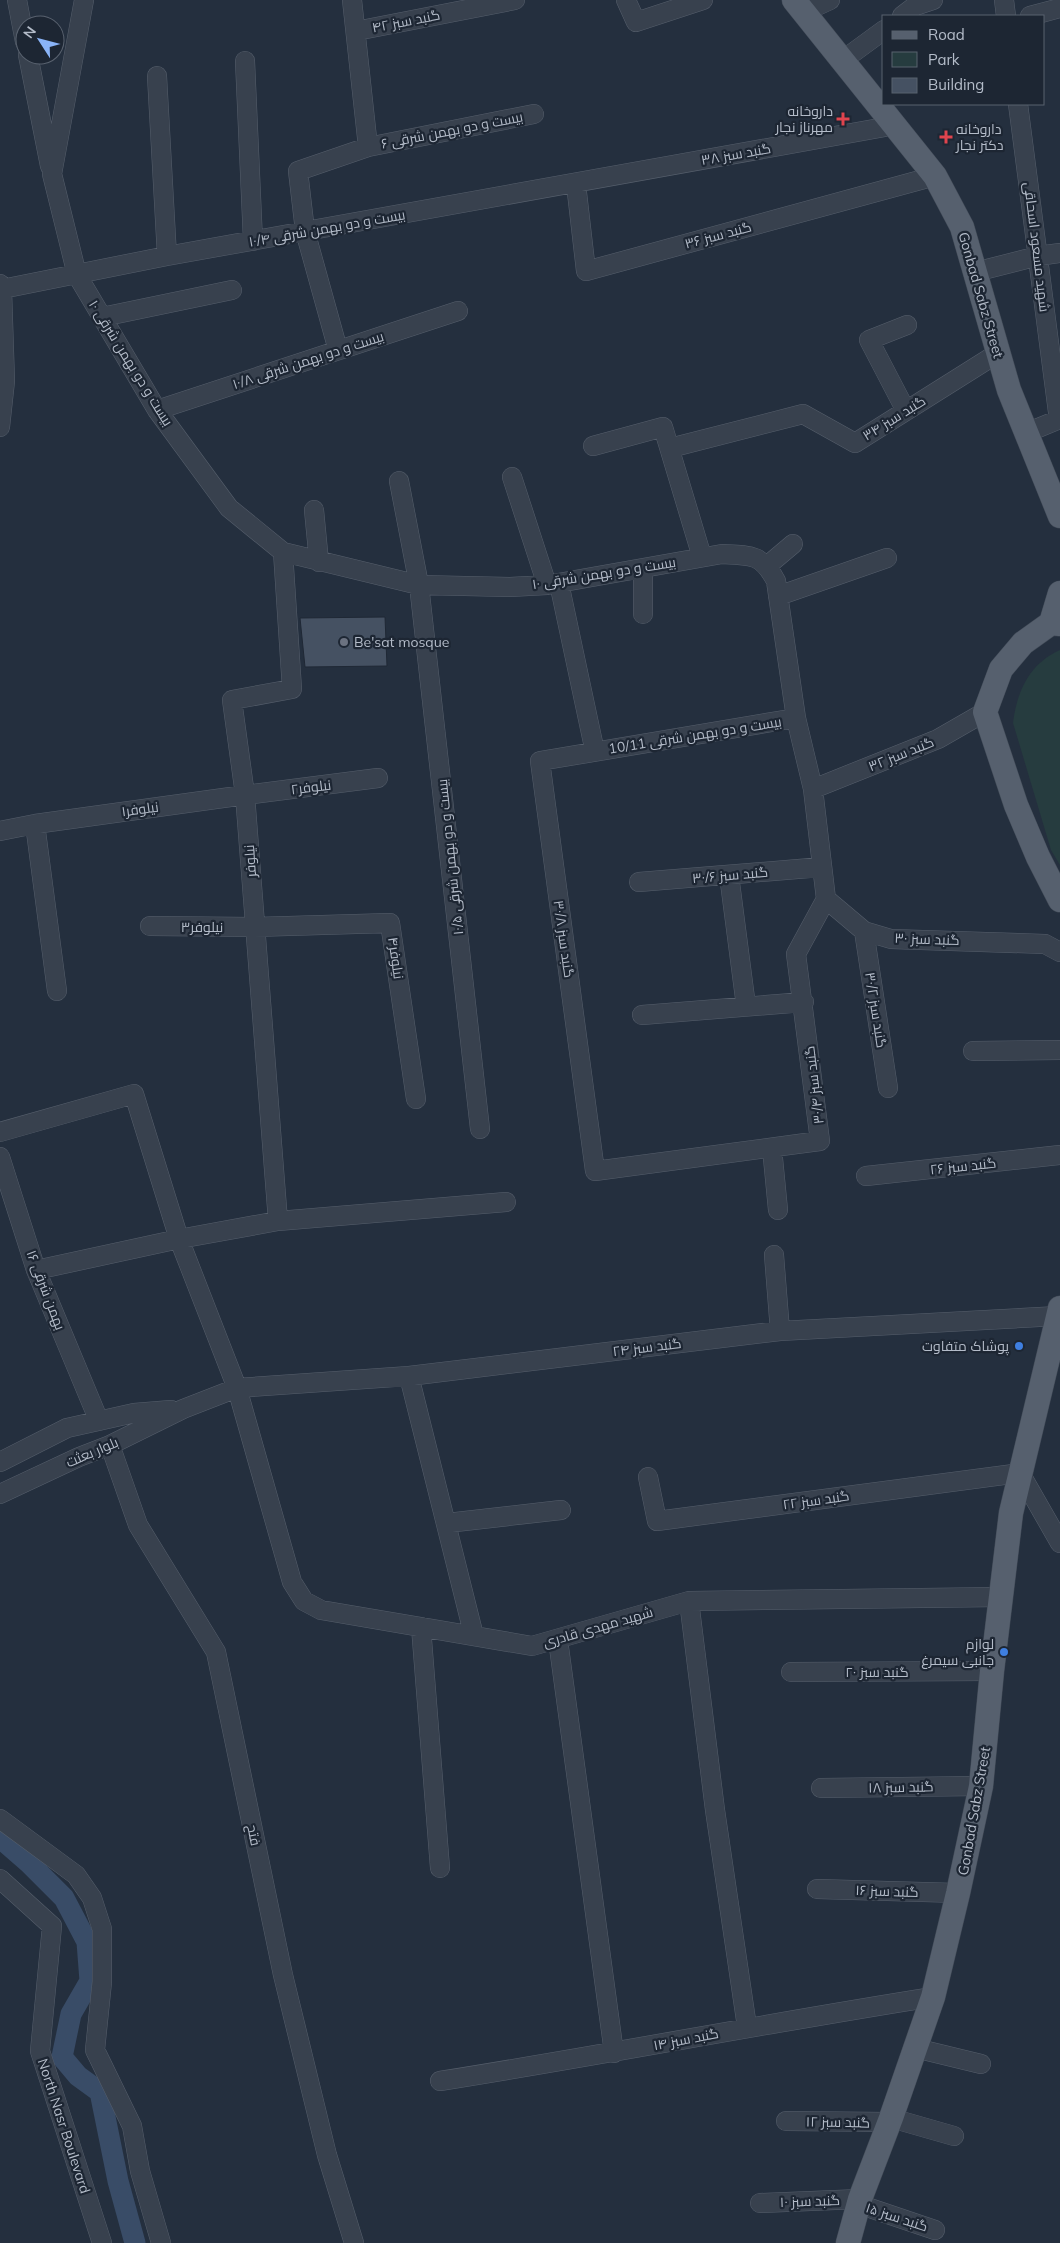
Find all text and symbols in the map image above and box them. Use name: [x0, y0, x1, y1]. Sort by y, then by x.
street label: گنبد سبز ۴۲: [370, 6, 442, 36]
north arrow: [15, 15, 65, 65]
legend: [882, 15, 1045, 105]
text: N: [19, 23, 40, 42]
text: Road: [928, 25, 965, 44]
text: Park: [928, 50, 960, 69]
text: Building: [928, 75, 984, 94]
place label: داروخانه مهرناز نجار: [774, 102, 833, 136]
street label: بیست و دو بهمن شرقی ۶: [380, 107, 524, 153]
marker: داروخانه مهرناز نجار: [837, 113, 849, 125]
place label: داروخانه دکتر نجار: [955, 120, 1003, 154]
marker: داروخانه دکتر نجار: [940, 131, 952, 143]
street label: گنبد سبز ۳۸: [700, 139, 772, 169]
street label: شهید مسعود اسحاقی: [1020, 181, 1054, 313]
street label: بیست و دو بهمن شرقی ۱۰/۴: [247, 205, 407, 251]
street label: گنبد سبز ۳۶: [683, 217, 753, 253]
street label: Gonbad Sabz Street: [954, 230, 1008, 360]
street label: بیست و دو بهمن شرقی ۱۰: [85, 297, 177, 429]
street label: بیست و دو بهمن شرقی ۱۰/۸: [230, 327, 386, 393]
street label: گنبد سبز ۳۴: [859, 392, 929, 444]
street label: بیست و دو بهمن شرقی ۱۰: [531, 553, 677, 593]
place label: Be'sat mosque: [354, 633, 449, 651]
marker: Be'sat mosque: [338, 636, 350, 648]
street label: بیست و دو بهمن شرقی 10/11: [607, 712, 783, 758]
street label: گنبد سبز ۳۲: [866, 733, 936, 775]
street label: نیلوفر۲: [290, 776, 332, 798]
street label: بیست و دو بهمن شرقی ۱۰/۵: [433, 778, 467, 936]
street label: نیلوفر۱: [120, 797, 160, 821]
street label: نیلوفر: [240, 844, 260, 879]
street label: گنبد سبز ۳۰/۶: [691, 863, 769, 887]
street label: گنبد سبز ۳۰/۸: [550, 899, 578, 979]
street label: نیلوفر۳: [181, 918, 223, 936]
street label: گنبد سبز ۳۰: [894, 929, 960, 949]
street label: نیلوفر۴: [384, 936, 408, 980]
street label: گنبد سبز ۳۰/۲: [861, 971, 891, 1049]
street label: گنبد سبز ۳۰/۴: [800, 1045, 828, 1125]
street label: گنبد سبز ۲۶: [929, 1154, 997, 1178]
street label: بهمن شرقی ۱۶: [23, 1247, 69, 1333]
street label: گنبد سبز ۲۴: [612, 1334, 682, 1360]
place label: پوشاک متفاوت: [922, 1337, 1009, 1356]
marker: پوشاک متفاوت: [1013, 1340, 1025, 1352]
street label: بلوار بعثت: [63, 1433, 121, 1471]
street label: گنبد سبز ۲۲: [782, 1486, 850, 1514]
street label: شهید مهدی قادری: [541, 1603, 655, 1651]
place label: لوازم جانبی سیمرغ: [921, 1635, 994, 1669]
marker: لوازم جانبی سیمرغ: [998, 1646, 1010, 1658]
street label: گنبد سبز ۲۰: [845, 1663, 909, 1681]
street label: Gonbad Sabz Street: [954, 1745, 994, 1877]
street label: گنبد سبز ۱۸: [868, 1777, 934, 1797]
street label: فتح: [243, 1823, 265, 1847]
street label: گنبد سبز ۱۶: [855, 1881, 919, 1901]
street label: گنبد سبز ۱۴: [652, 2024, 720, 2054]
street label: North Nasr Boulevard: [34, 2056, 94, 2196]
street label: گنبد سبز ۱۲: [806, 2112, 870, 2132]
street label: گنبد سبز ۱۰: [780, 2191, 840, 2211]
street label: گنبد سبز ۱۵: [864, 2198, 930, 2236]

